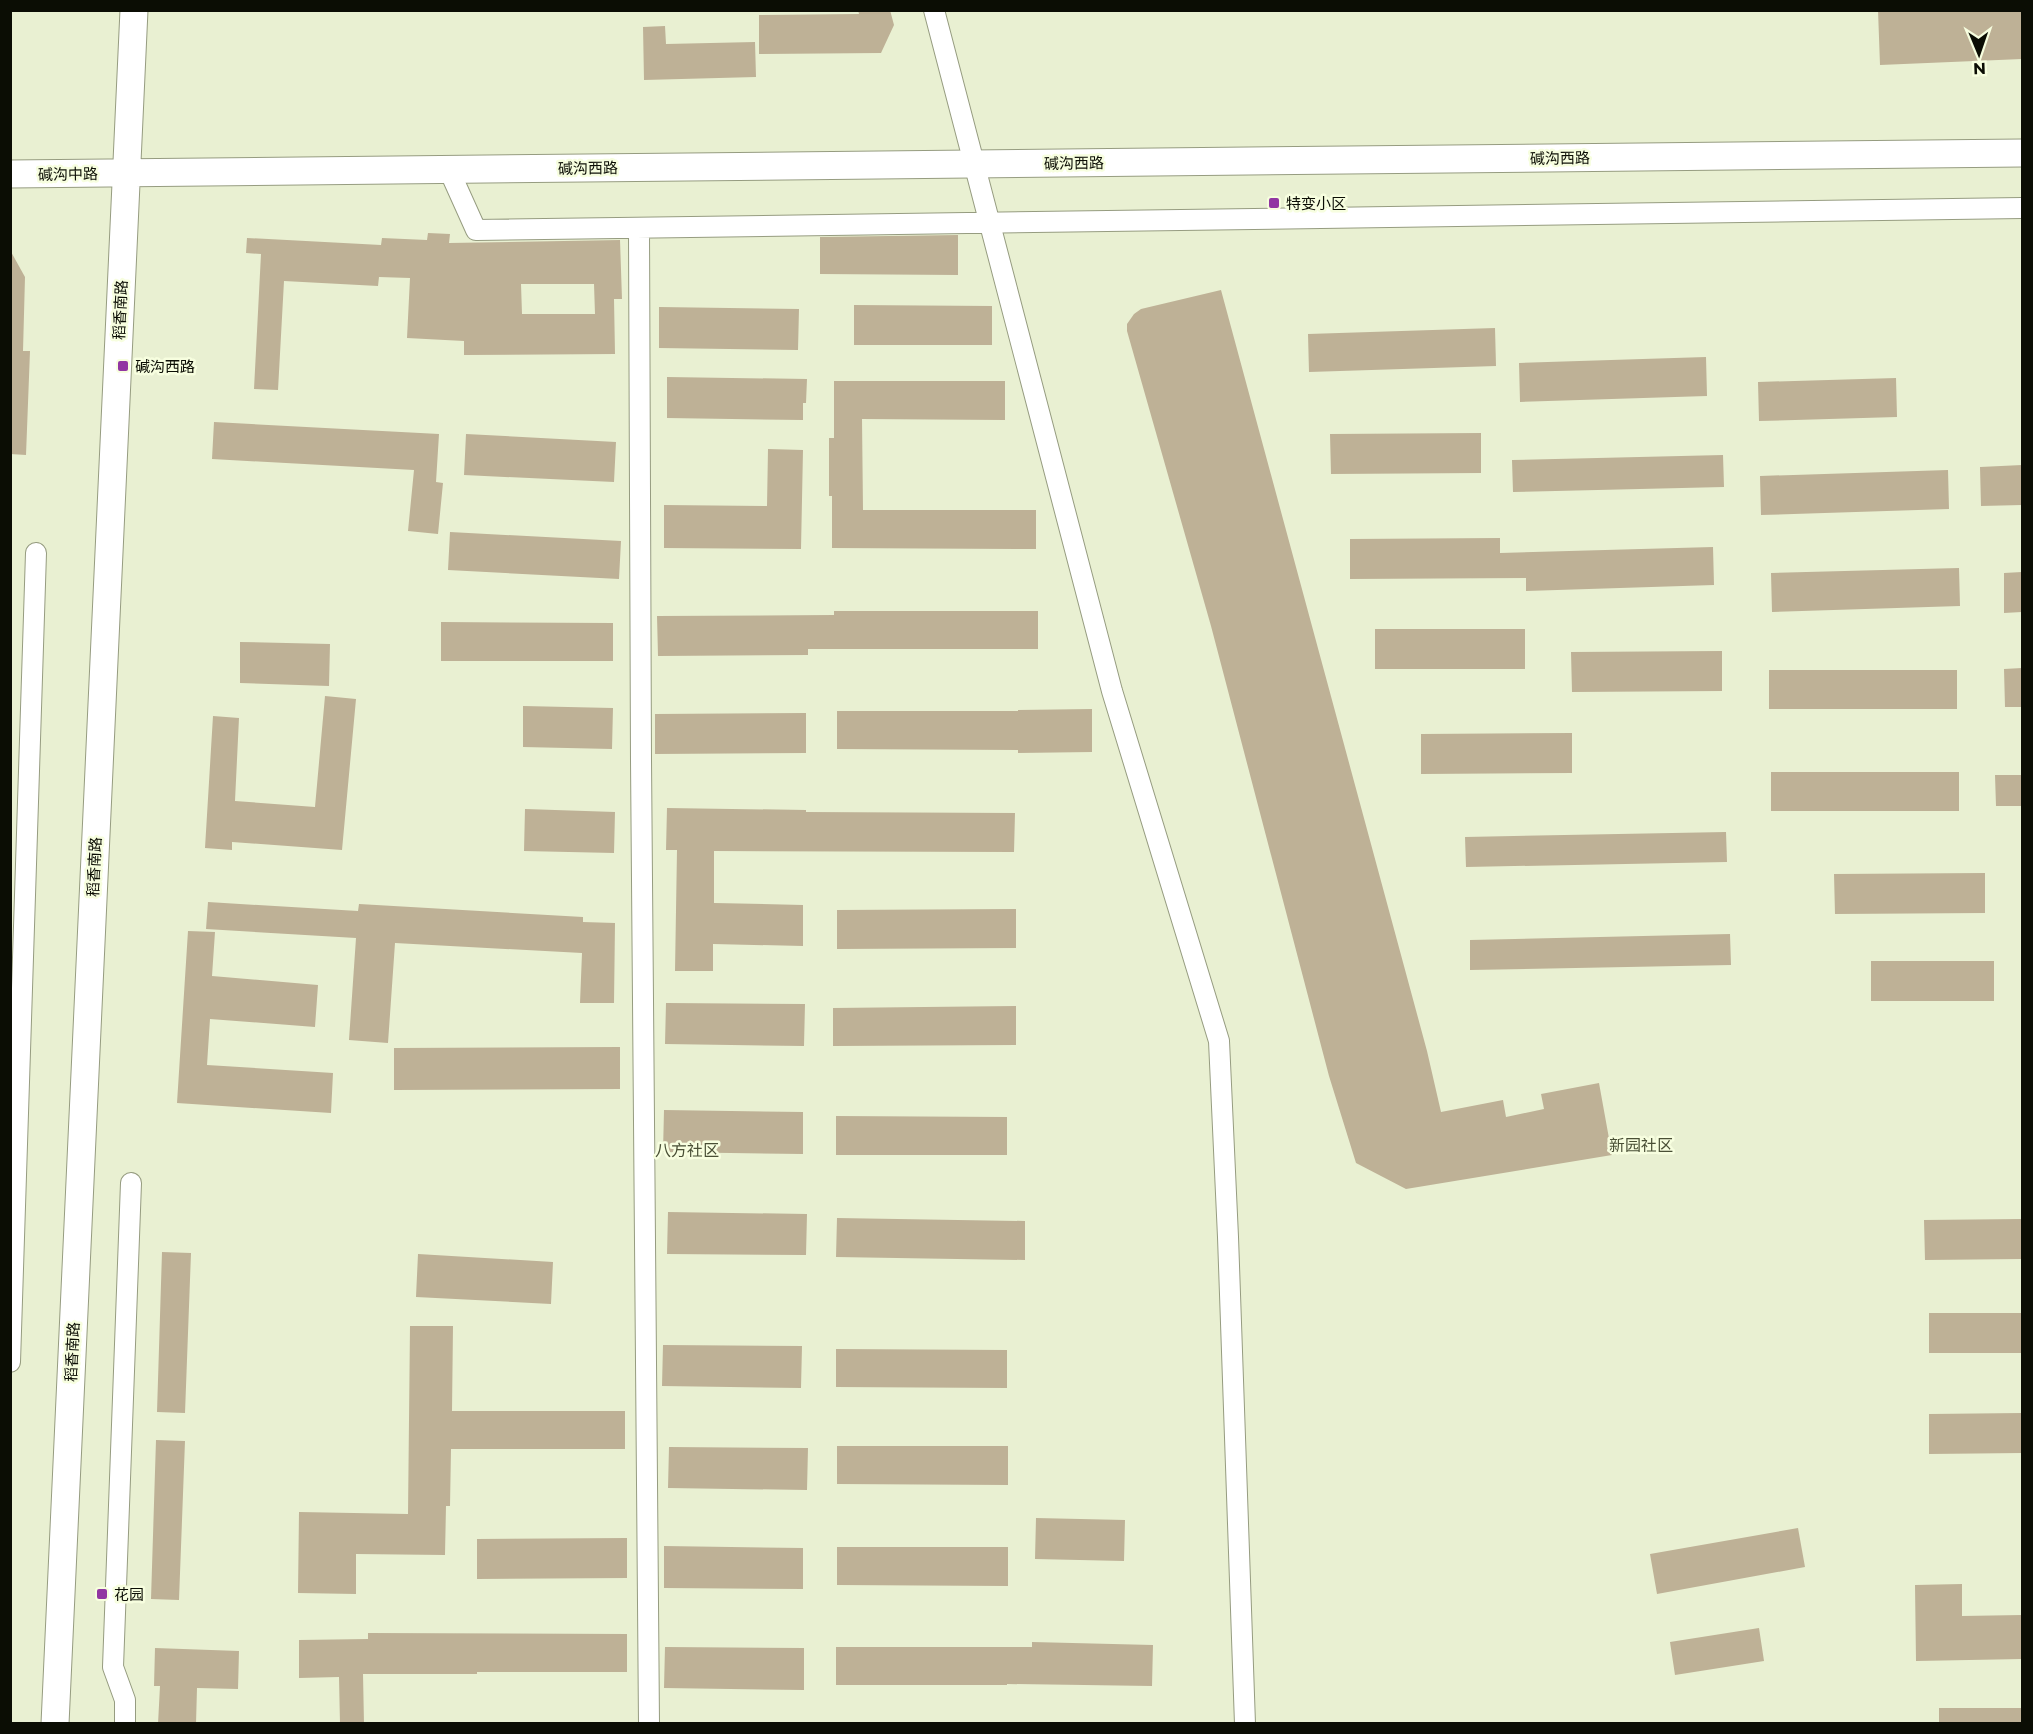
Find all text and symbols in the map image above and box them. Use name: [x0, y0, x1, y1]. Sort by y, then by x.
north arrow: [1949, 24, 2009, 84]
text: N: [1973, 59, 1986, 78]
street label: 碱沟西路: [1530, 148, 1590, 168]
street label: 碱沟西路: [1044, 153, 1104, 173]
street label: 碱沟西路: [558, 158, 618, 178]
street label: 碱沟中路: [38, 164, 98, 184]
place label: 特变小区: [1286, 194, 1346, 213]
marker: 特变小区: [1267, 196, 1281, 210]
street label: 稻香南路: [109, 280, 131, 340]
place label: 碱沟西路: [135, 357, 195, 376]
marker: 碱沟西路: [116, 359, 130, 373]
street label: 稻香南路: [83, 837, 105, 897]
district label: 新园社区: [1609, 1136, 1673, 1155]
district label: 八方社区: [655, 1141, 719, 1160]
street label: 稻香南路: [61, 1322, 83, 1382]
place label: 花园: [114, 1585, 144, 1604]
marker: 花园: [95, 1587, 109, 1601]

